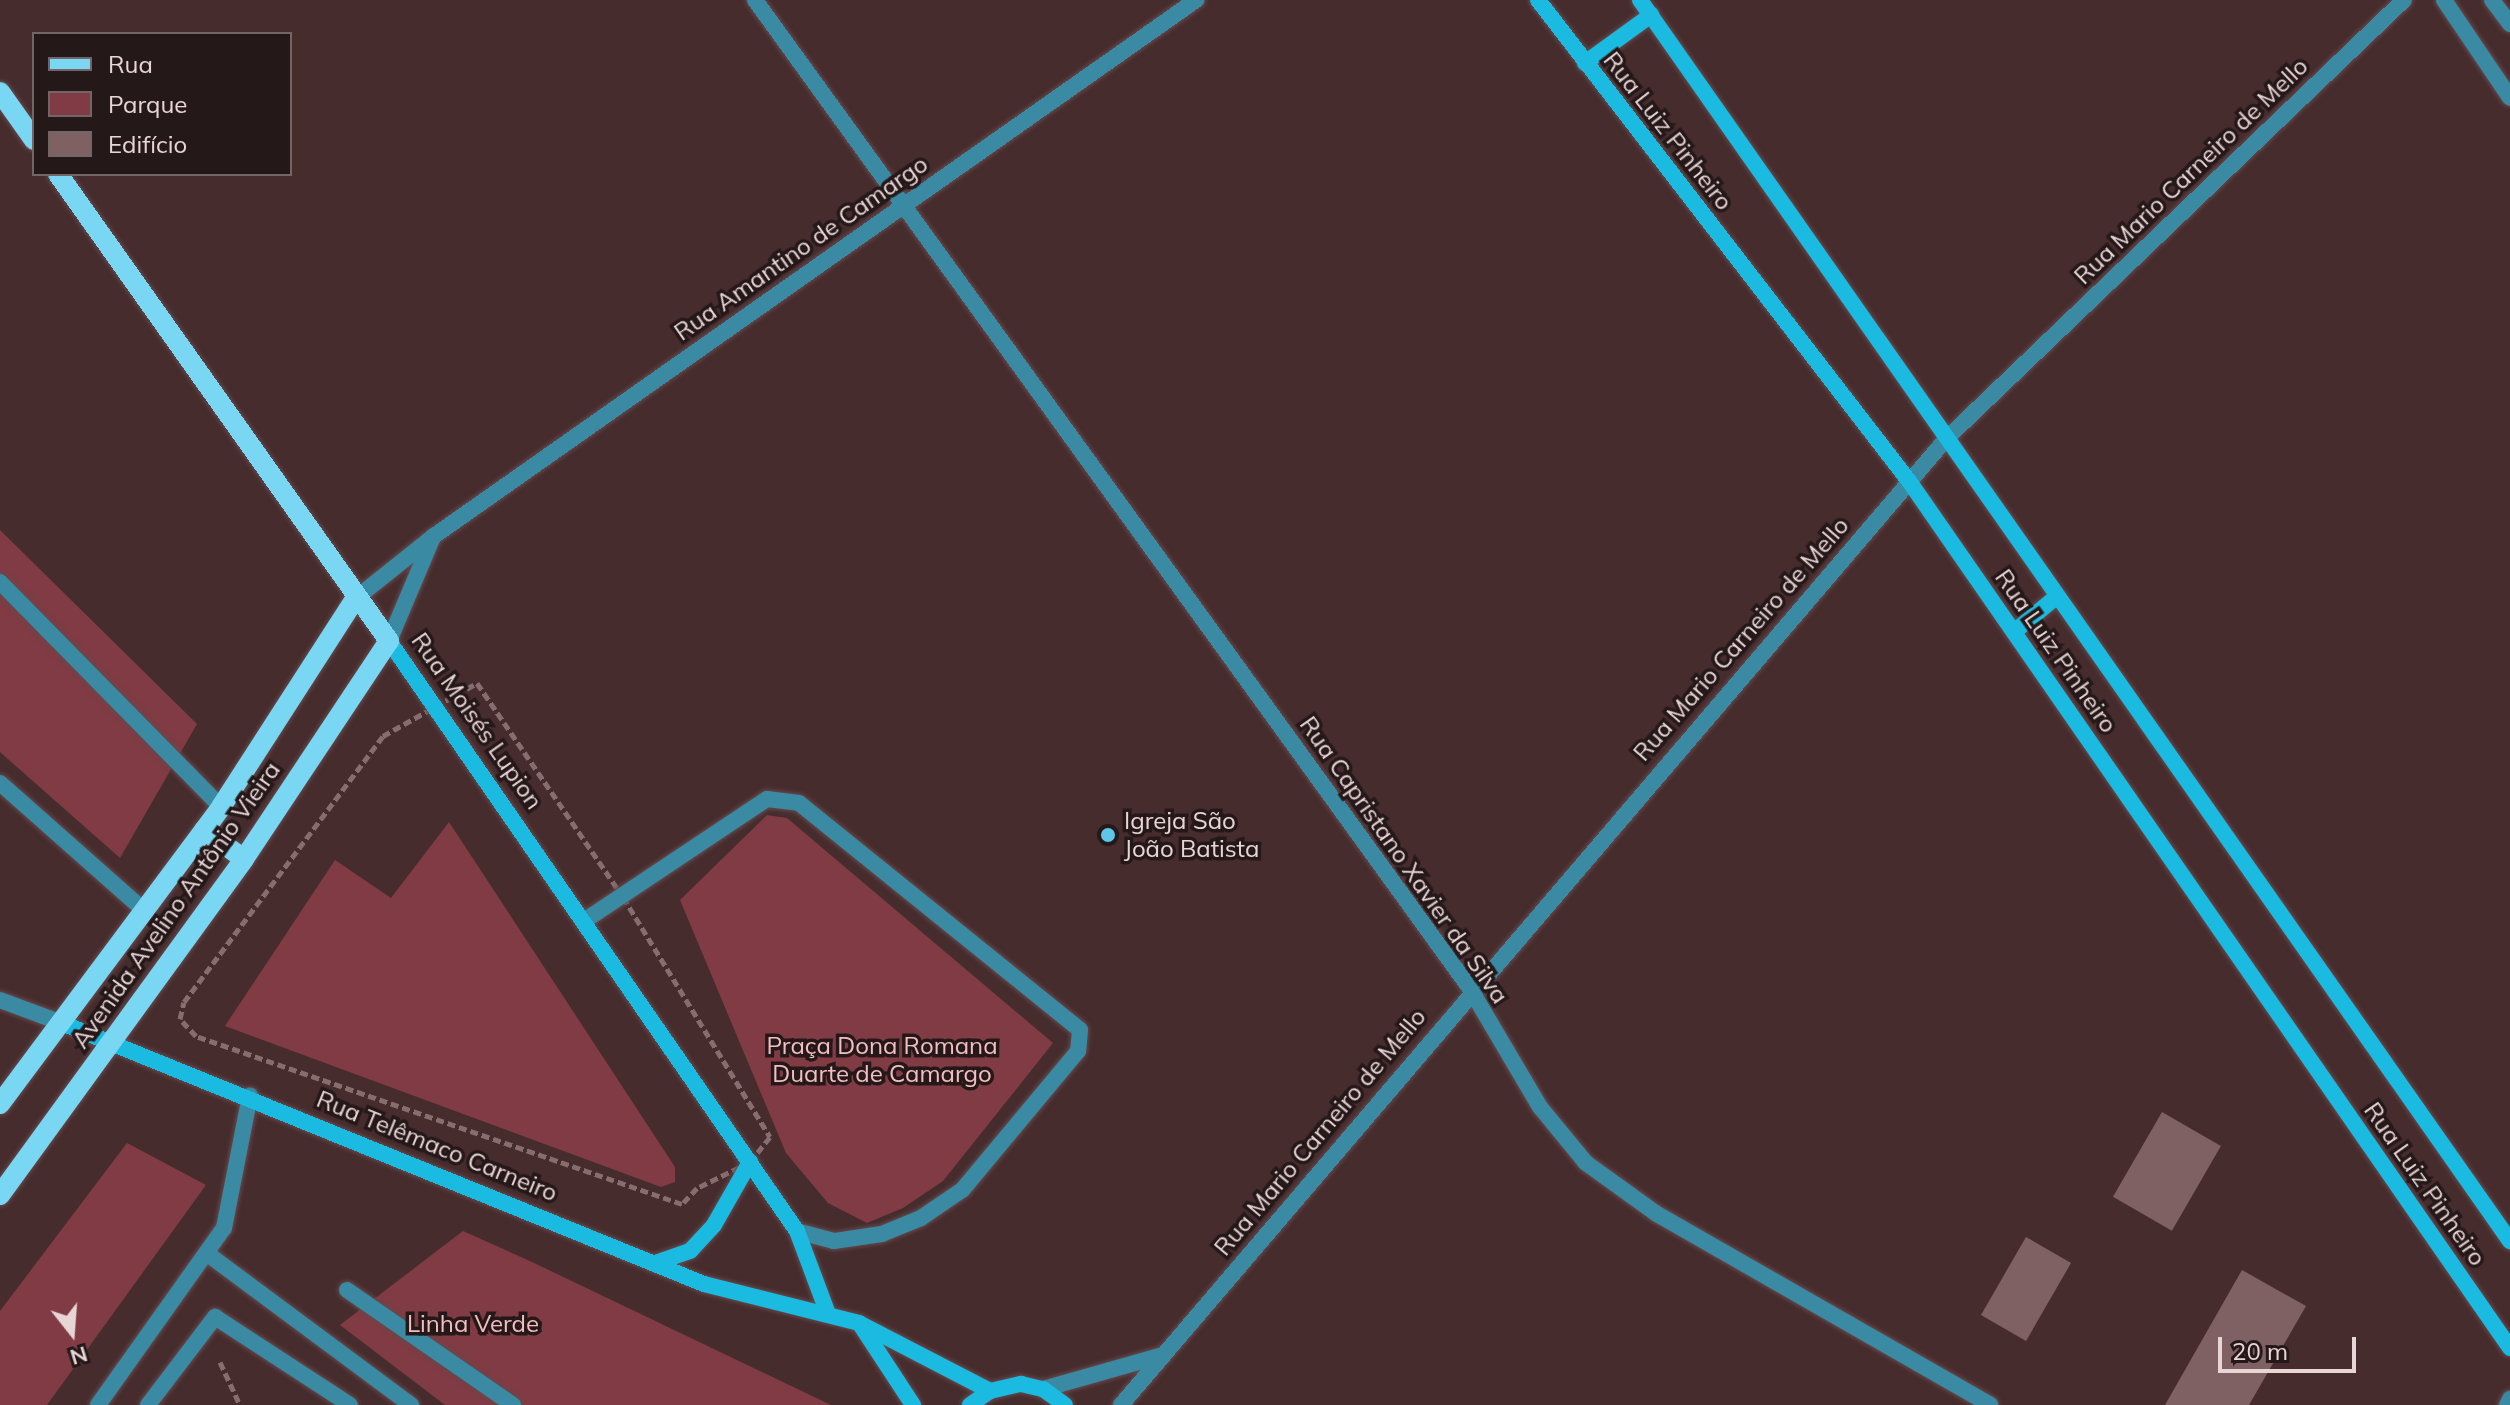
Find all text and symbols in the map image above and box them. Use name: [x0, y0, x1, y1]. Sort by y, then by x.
legend: [32, 32, 292, 176]
street label: Rua Luiz Pinheiro: [1597, 46, 1739, 216]
text: Rua: [108, 49, 153, 79]
street label: Rua Mario Carneiro de Mello: [2068, 52, 2314, 290]
text: Parque: [108, 89, 187, 119]
text: Edifício: [108, 129, 187, 159]
street label: Rua Amantino de Camargo: [669, 149, 933, 347]
street label: Rua Mario Carneiro de Mello: [1627, 511, 1855, 767]
street label: Rua Luiz Pinheiro: [1989, 564, 2123, 738]
street label: Rua Moisés Lupion: [405, 627, 549, 815]
street label: Rua Capristano Xavier da Silva: [1294, 711, 1514, 1009]
street label: Avenida Avelino Antônio Vieira: [66, 756, 286, 1054]
place label: Igreja São João Batista: [1124, 807, 1259, 863]
marker: Igreja São João Batista: [1099, 826, 1117, 844]
street label: Rua Mario Carneiro de Mello: [1208, 1003, 1432, 1261]
park label: Praça Dona Romana Duarte de Camargo: [766, 1032, 998, 1088]
street label: Rua Telêmaco Carneiro: [313, 1085, 561, 1207]
street label: Rua Luiz Pinheiro: [2358, 1097, 2492, 1271]
north arrow: [32, 1293, 112, 1373]
park label: Linha Verde: [407, 1310, 539, 1338]
scale bar: [2222, 1321, 2360, 1371]
text: 20 m: [2232, 1336, 2288, 1366]
text: N: [67, 1340, 91, 1372]

